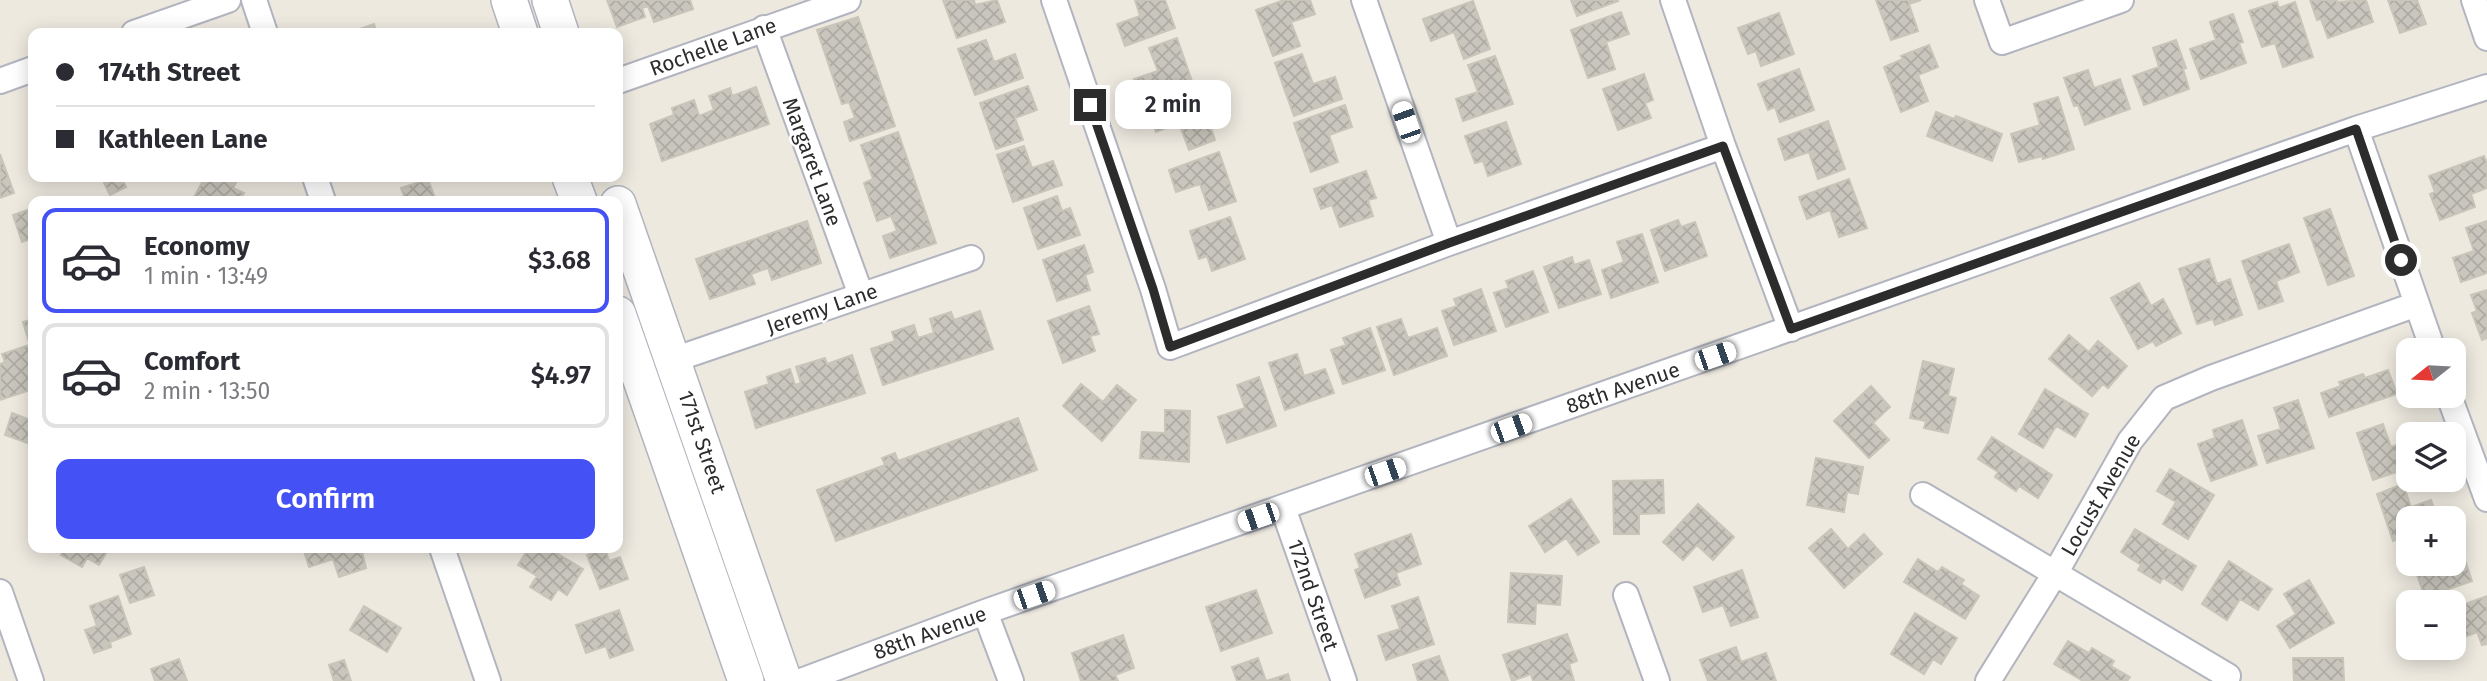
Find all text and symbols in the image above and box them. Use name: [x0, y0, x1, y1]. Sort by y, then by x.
street label: Rochelle Lane: [646, 12, 780, 82]
text: 174th Street: [98, 57, 240, 88]
callout: 2 min: [1114, 80, 1230, 130]
route end: [1074, 89, 1106, 121]
text: 2 min: [1145, 90, 1201, 118]
street label: Margaret Lane: [777, 94, 847, 230]
car: [1390, 99, 1423, 145]
text: Kathleen Lane: [98, 124, 268, 155]
icon: car: [60, 229, 123, 292]
text: Economy: [144, 231, 250, 262]
route start: [2385, 244, 2417, 276]
text: $3.68: [528, 245, 591, 276]
text: 1 min · 13:49: [144, 262, 268, 290]
street label: Jeremy Lane: [763, 278, 881, 340]
north arrow: [2396, 338, 2466, 408]
map controls: [2396, 338, 2466, 660]
car: [1692, 339, 1739, 373]
icon: car: [60, 344, 123, 407]
text: Comfort: [144, 346, 240, 377]
street label: 88th Avenue: [1563, 356, 1683, 420]
text: $4.97: [531, 360, 591, 391]
text: 2 min · 13:50: [144, 377, 270, 405]
street label: 171st Street: [672, 387, 732, 497]
car: [1488, 411, 1535, 445]
button: layers: [2396, 422, 2466, 492]
street label: Locust Avenue: [2056, 429, 2146, 561]
car: [1362, 455, 1409, 489]
button: Confirm: [56, 459, 595, 539]
car: [1235, 500, 1282, 534]
button: +: [2396, 506, 2466, 576]
street label: 172nd Street: [1282, 536, 1344, 654]
car: [1011, 578, 1058, 612]
button: −: [2396, 590, 2466, 660]
street label: 88th Avenue: [870, 601, 990, 665]

